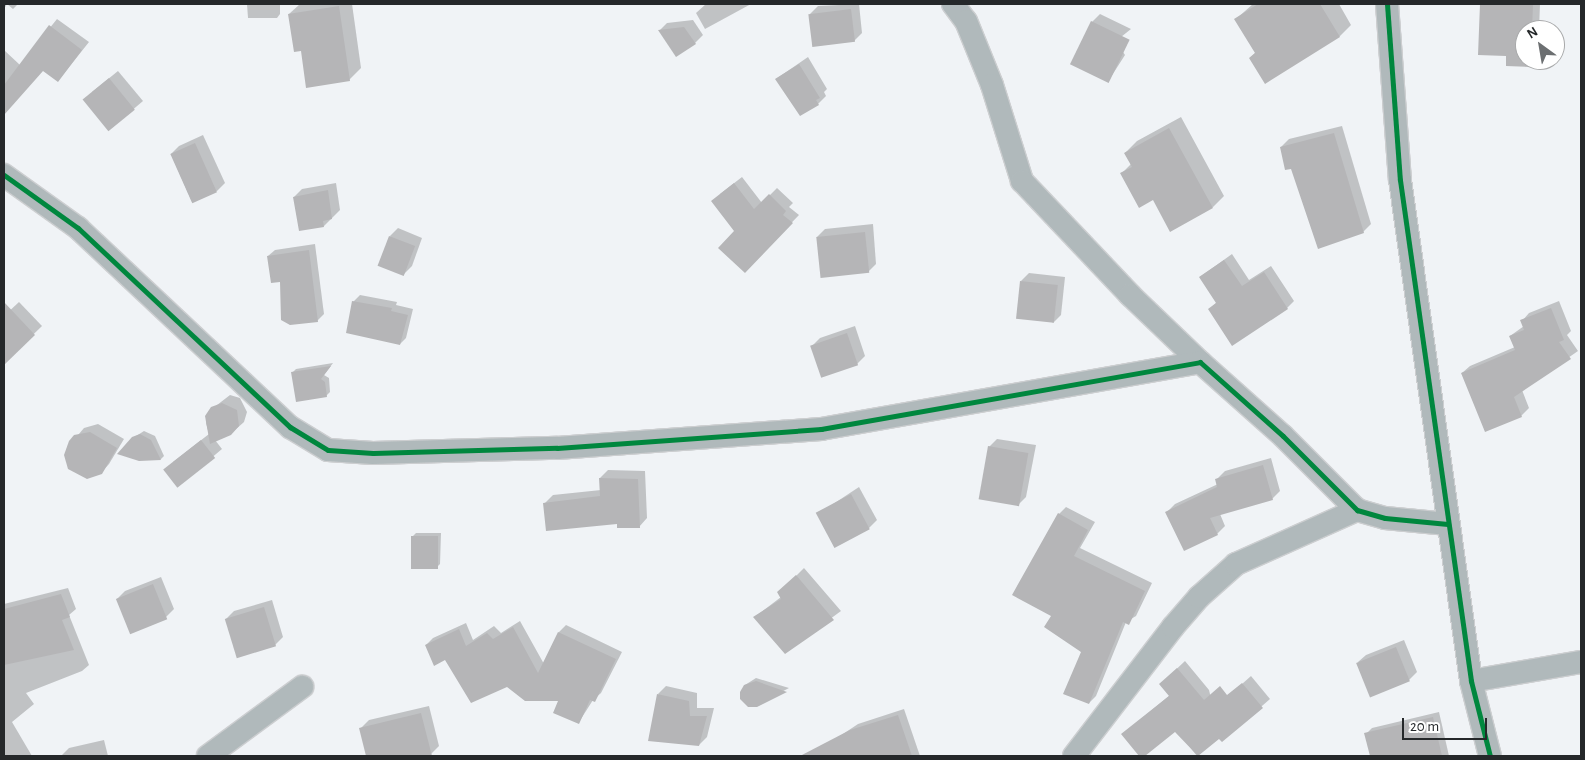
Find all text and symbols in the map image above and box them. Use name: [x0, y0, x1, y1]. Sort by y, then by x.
north arrow: [1515, 20, 1565, 70]
text: N: [1525, 25, 1540, 42]
scale bar: [1405, 708, 1490, 740]
text: 20 m: [1410, 719, 1439, 734]

